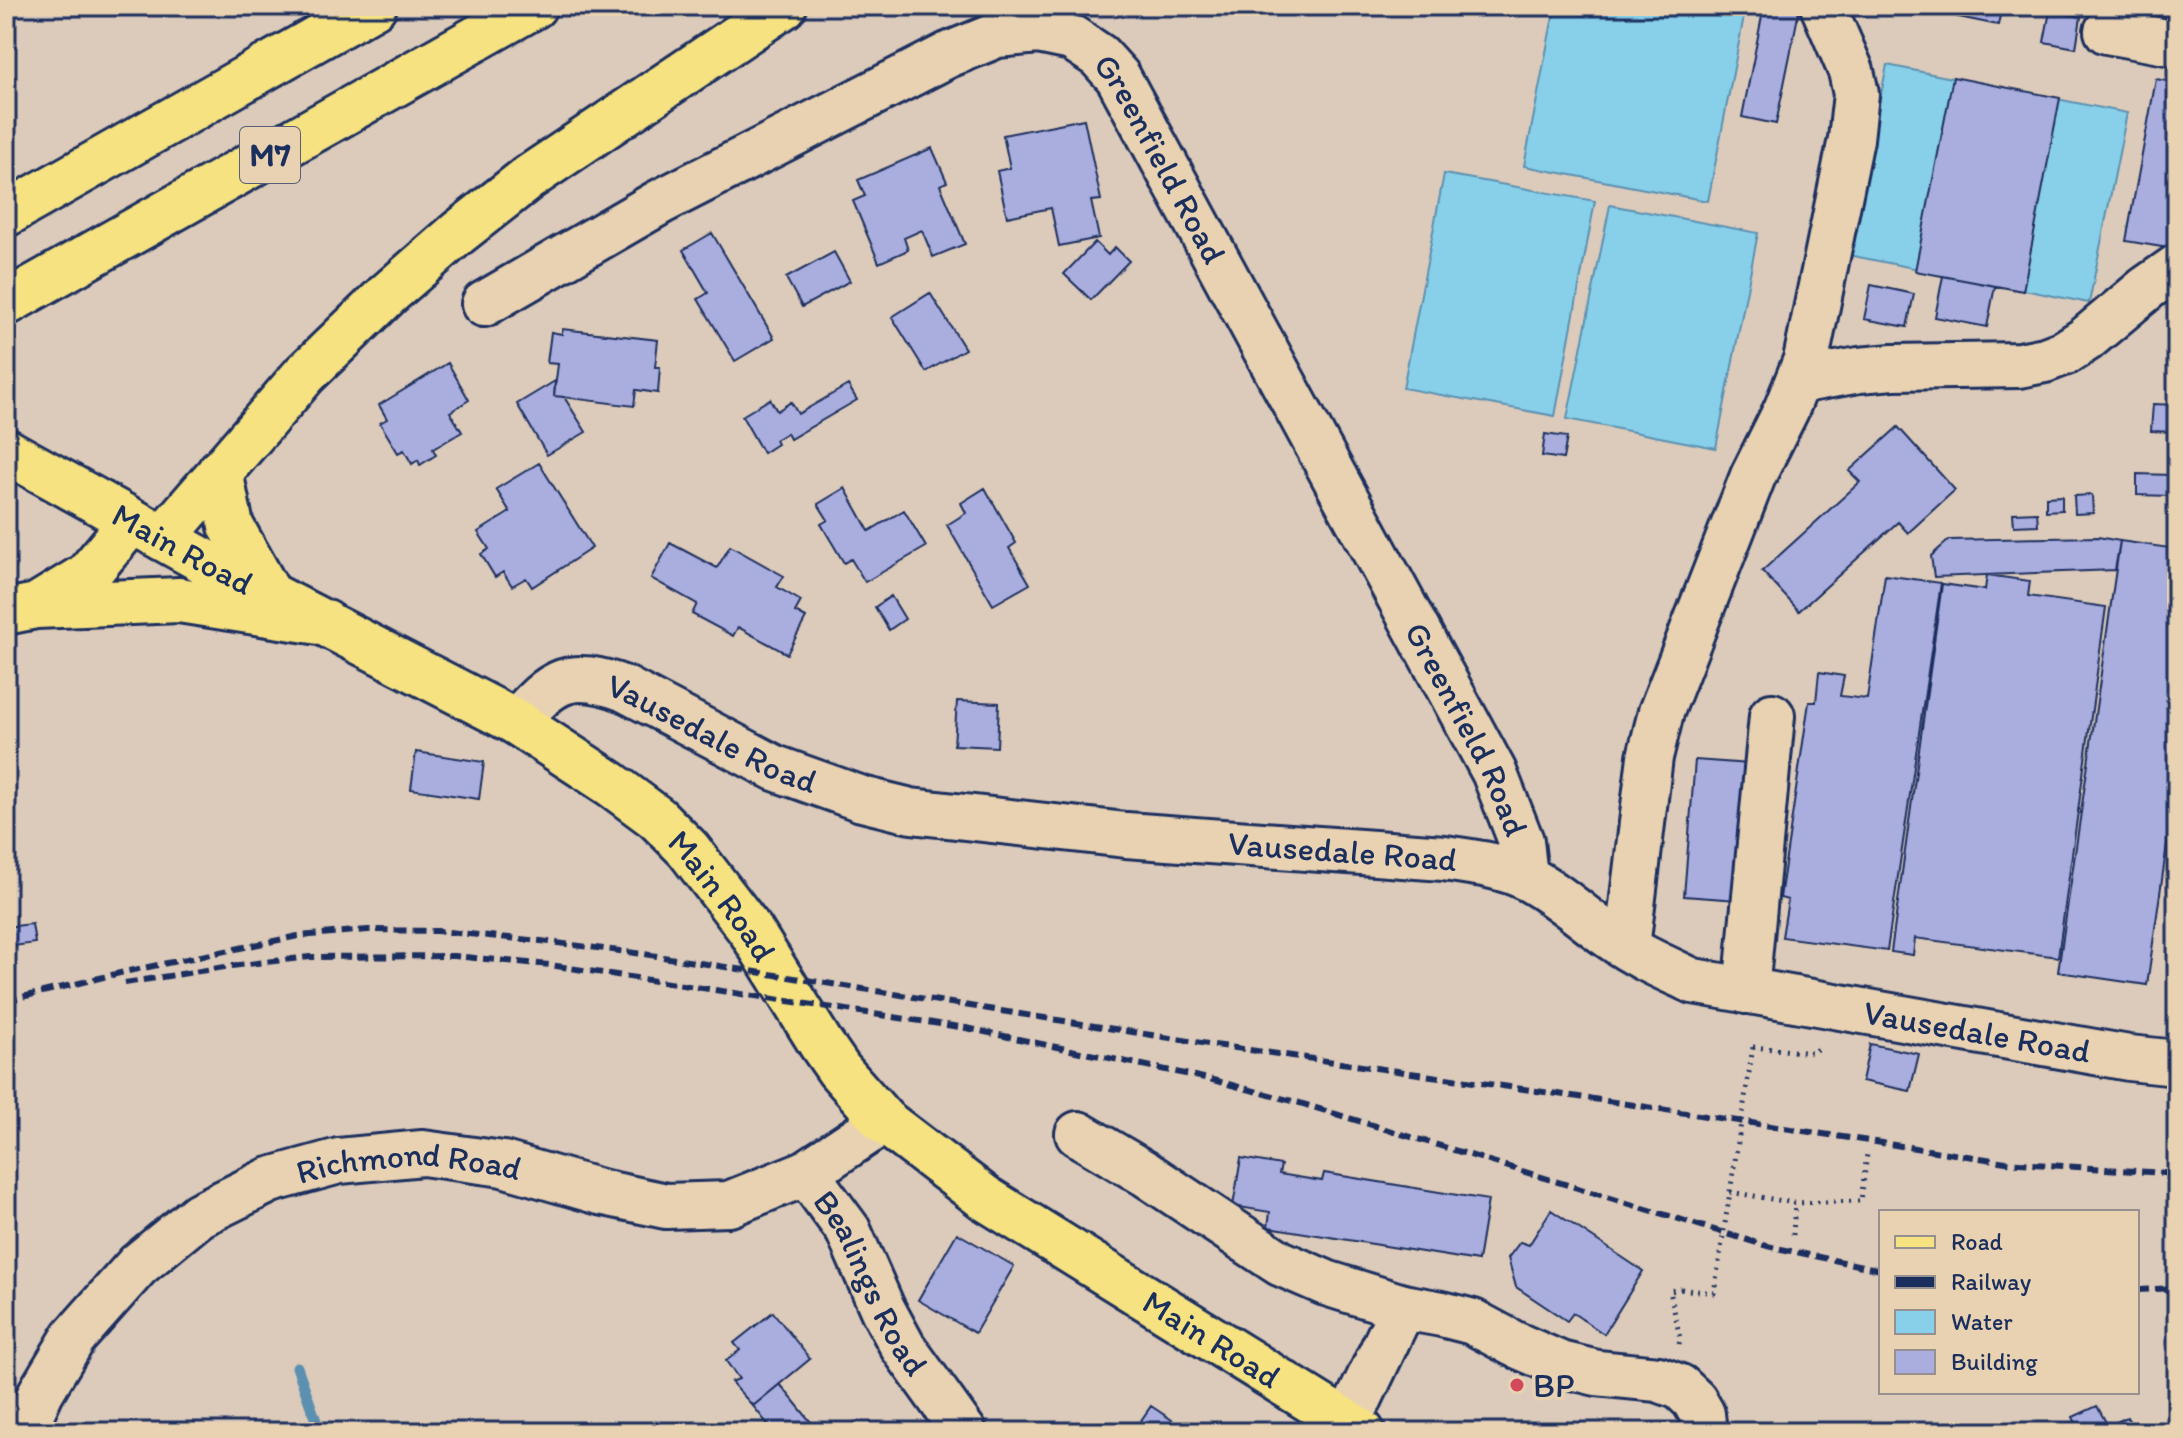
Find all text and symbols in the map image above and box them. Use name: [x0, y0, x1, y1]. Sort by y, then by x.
street label: Greenfield Road: [1085, 45, 1235, 271]
road number: M7: [240, 127, 300, 183]
street label: Main Road: [105, 494, 260, 604]
street label: Greenfield Road: [1396, 615, 1537, 842]
street label: Vausedale Road: [602, 664, 823, 802]
street label: Main Road: [660, 821, 785, 969]
street label: Vausedale Road: [1226, 822, 1460, 881]
street label: Vausedale Road: [1860, 992, 2094, 1072]
street label: Richmond Road: [292, 1133, 527, 1193]
street label: Bealings Road: [804, 1182, 937, 1384]
legend: [1879, 1210, 2139, 1394]
text: Road: [1951, 1227, 2003, 1256]
text: Railway: [1951, 1267, 2032, 1296]
street label: Main Road: [1135, 1281, 1288, 1397]
text: Water: [1951, 1307, 2013, 1336]
text: Building: [1951, 1347, 2038, 1376]
place label: BP: [1533, 1365, 1574, 1406]
marker: BP: [1508, 1376, 1526, 1394]

